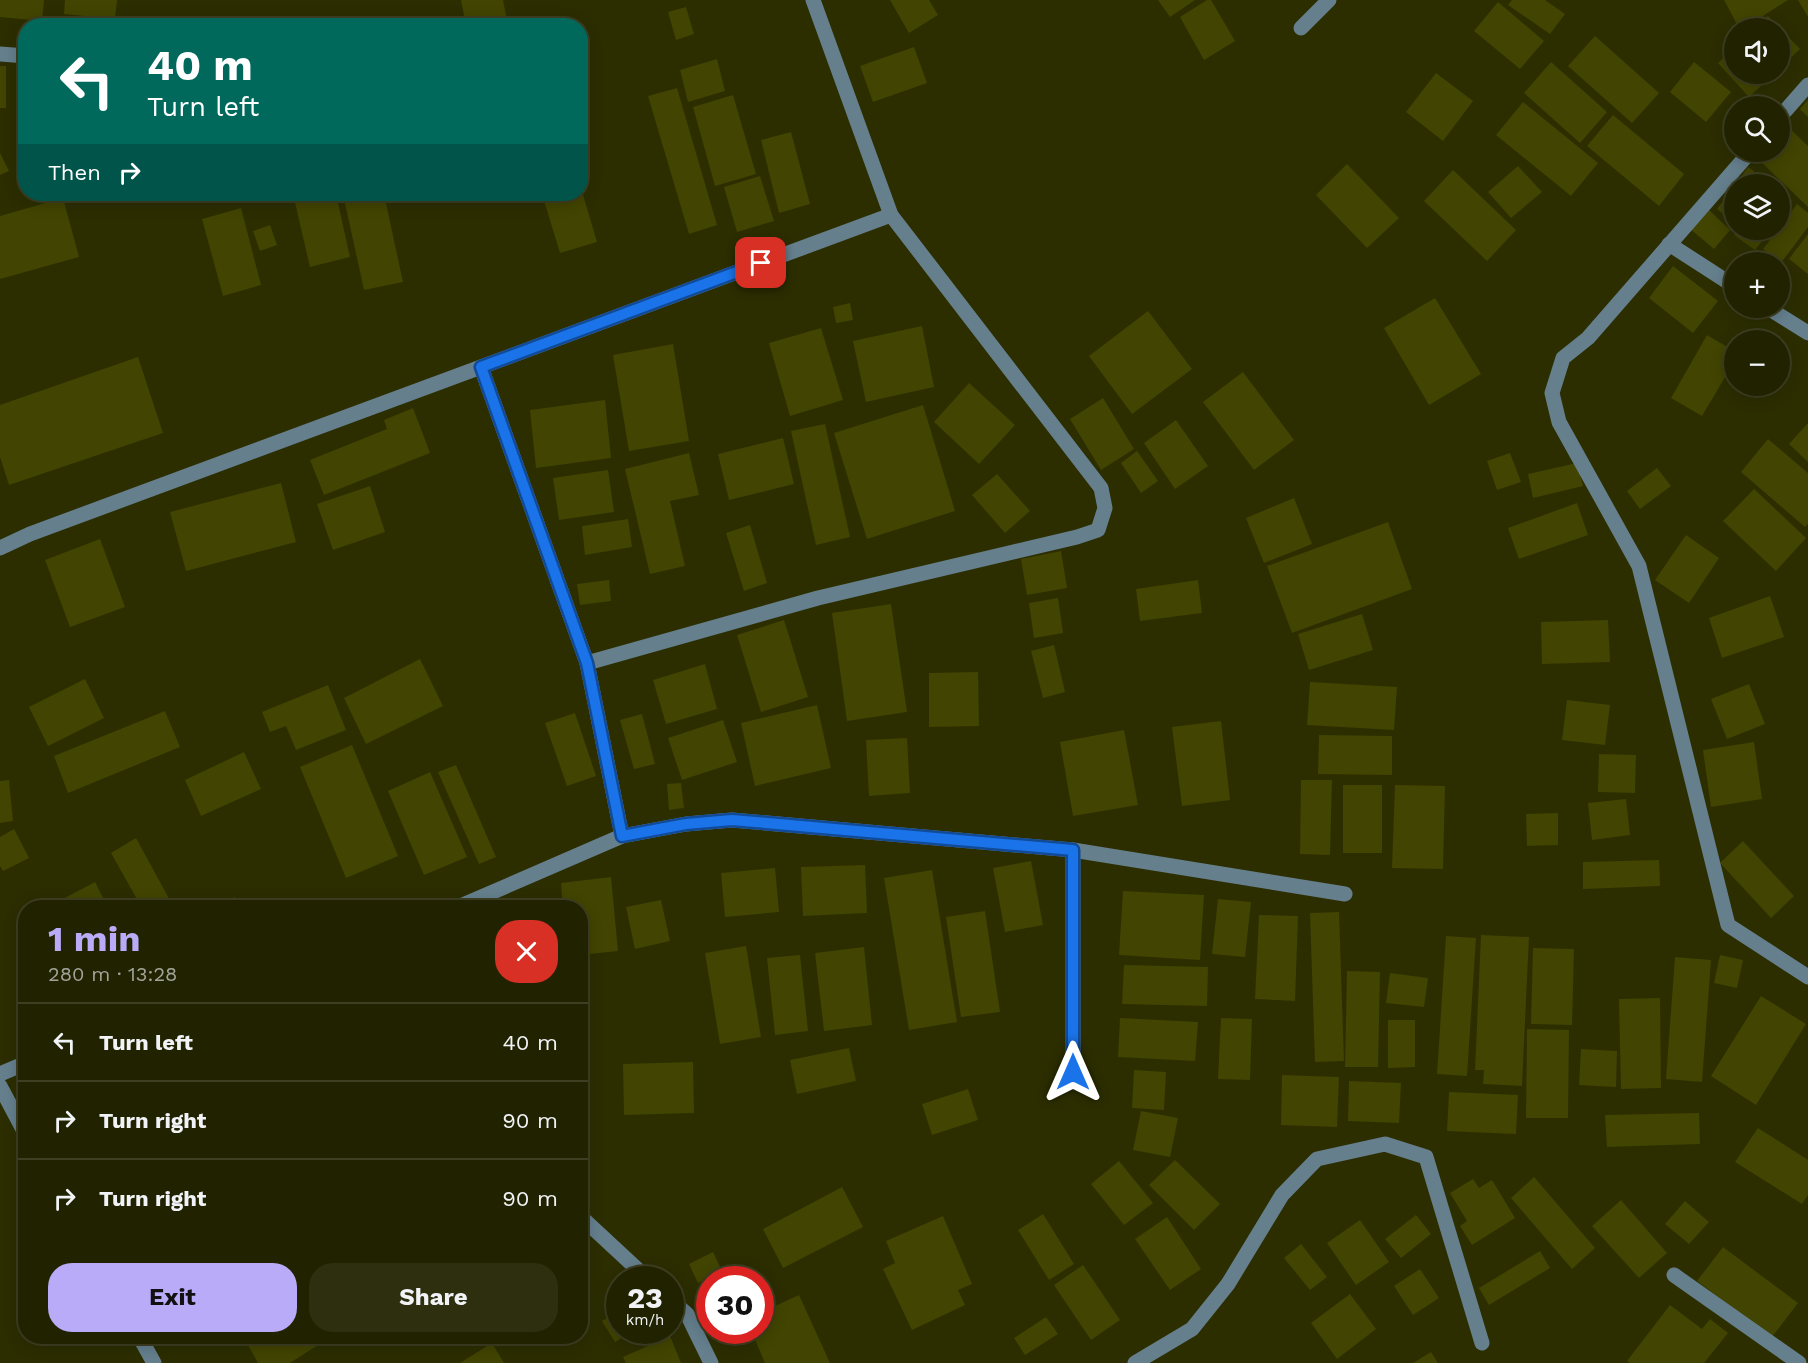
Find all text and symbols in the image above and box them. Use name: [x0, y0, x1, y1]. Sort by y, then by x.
map controls: [1724, 18, 1790, 396]
button: sound: [1724, 18, 1790, 84]
text: 40 m: [147, 41, 253, 90]
icon: left: [48, 42, 126, 120]
text: Turn left: [147, 91, 259, 123]
button: search: [1724, 96, 1790, 162]
icon: right: [113, 156, 146, 189]
text: Then: [48, 160, 101, 185]
button: layers: [1724, 174, 1790, 240]
pin: [735, 237, 786, 288]
icon: arrive: [744, 246, 777, 279]
button: +: [1724, 252, 1790, 318]
button: −: [1724, 330, 1790, 396]
text: 1 min: [48, 918, 140, 960]
button: close: [495, 920, 558, 983]
text: 280 m · 13:28: [48, 962, 177, 986]
icon: left: [48, 1026, 81, 1059]
text: Turn left: [99, 1030, 193, 1055]
text: 40 m: [502, 1030, 558, 1055]
position arrow: [1041, 1040, 1105, 1104]
icon: right: [48, 1104, 81, 1137]
text: Turn right: [99, 1108, 206, 1133]
text: 90 m: [502, 1108, 558, 1133]
icon: right: [48, 1182, 81, 1215]
text: Turn right: [99, 1186, 206, 1211]
text: 90 m: [502, 1186, 558, 1211]
button: Exit: [48, 1263, 297, 1332]
button: Share: [309, 1263, 558, 1332]
speed limit sign: 30: [696, 1266, 774, 1344]
text: 23: [627, 1280, 663, 1315]
text: km/h: [626, 1311, 664, 1329]

